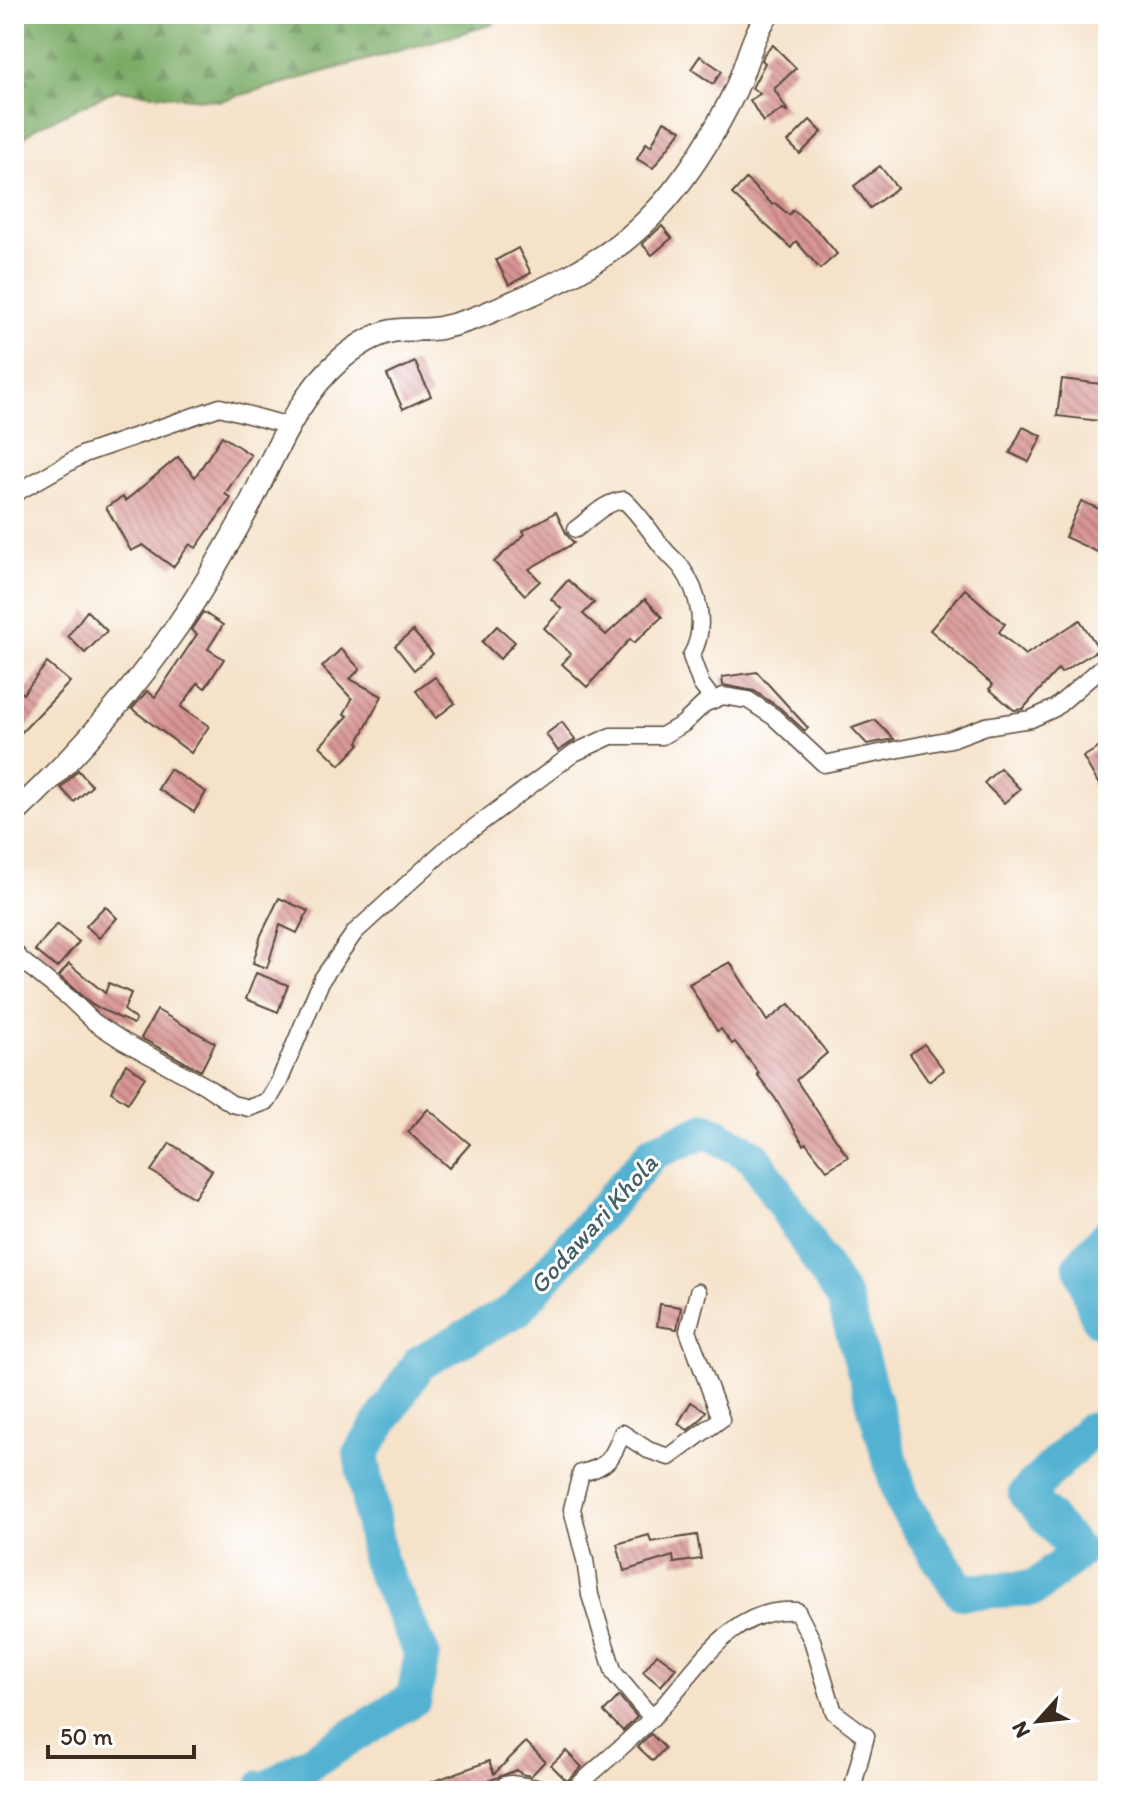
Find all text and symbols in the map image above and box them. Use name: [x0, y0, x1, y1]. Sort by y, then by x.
water label: Godawari Khola: [522, 1147, 664, 1301]
north arrow: [998, 1681, 1078, 1761]
scale bar: [48, 1709, 194, 1759]
text: N: [1005, 1717, 1036, 1743]
text: 50 m: [60, 1722, 113, 1751]

